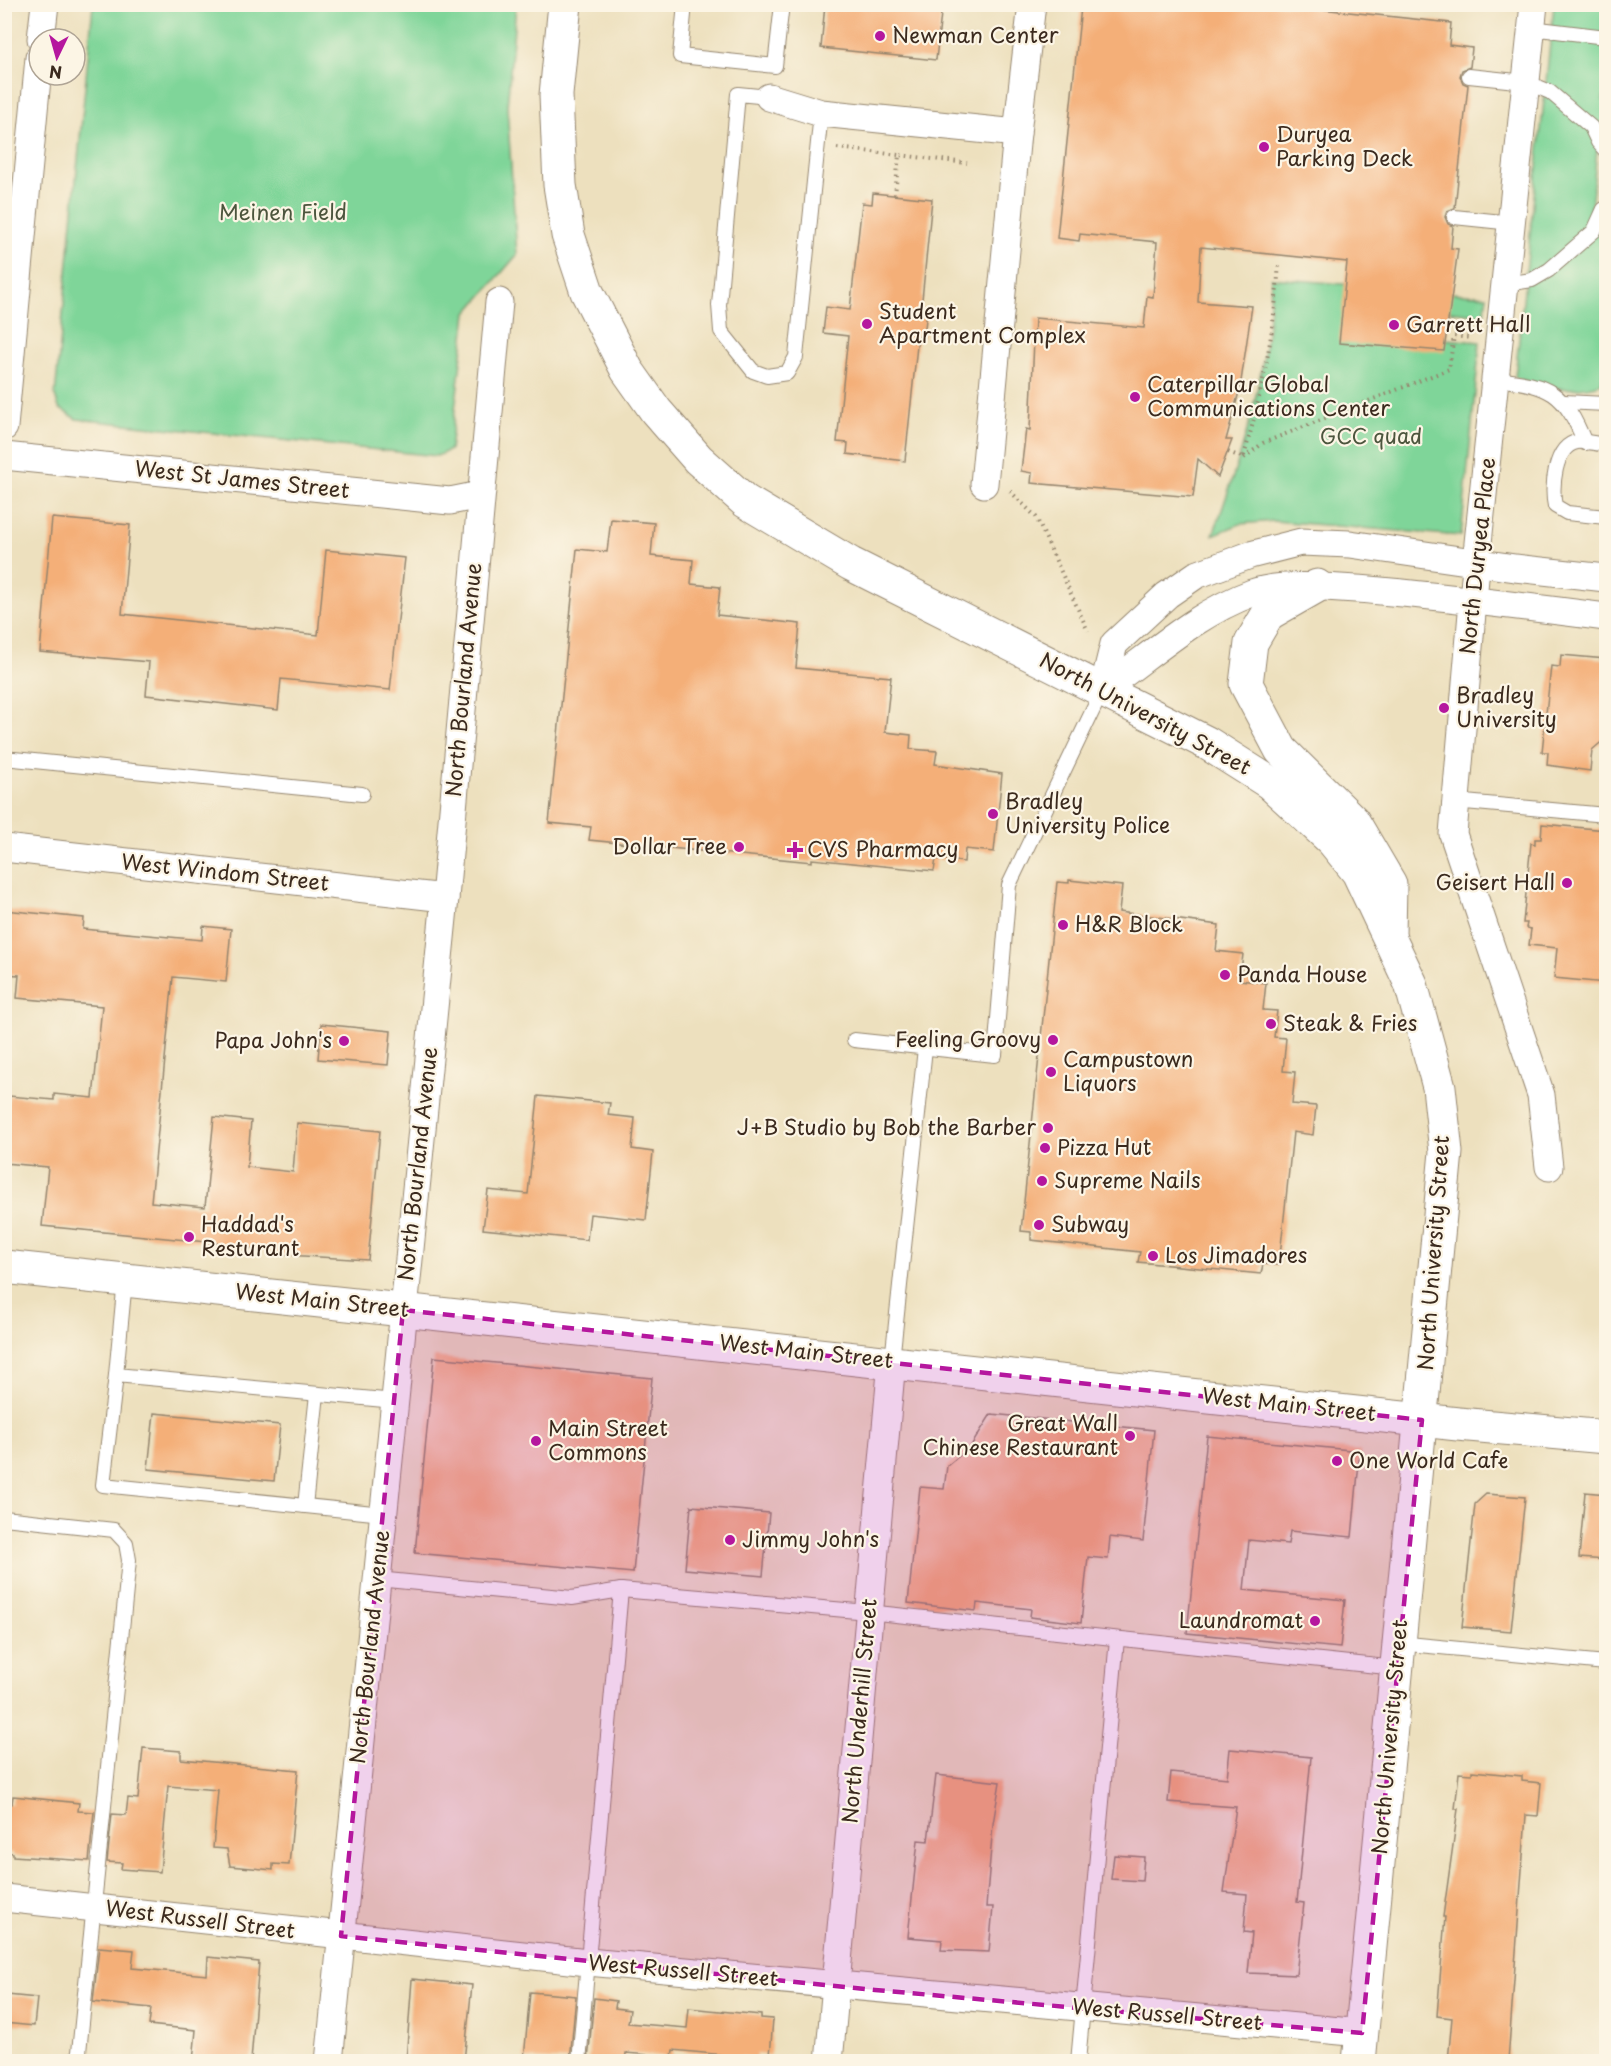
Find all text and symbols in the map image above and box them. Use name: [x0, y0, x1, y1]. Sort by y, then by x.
place label: Newman Center: [892, 18, 1059, 50]
north arrow: [27, 27, 87, 87]
marker: Newman Center: [873, 29, 887, 43]
text: N: [48, 60, 63, 85]
place label: Duryea Parking Deck: [1276, 117, 1413, 173]
marker: Duryea Parking Deck: [1257, 140, 1271, 154]
park label: Meinen Field: [219, 195, 347, 227]
place label: Student Apartment Complex: [879, 294, 1086, 350]
place label: Garrett Hall: [1406, 307, 1530, 339]
marker: Student Apartment Complex: [860, 317, 874, 331]
marker: Garrett Hall: [1387, 318, 1401, 332]
place label: Caterpillar Global Communications Center: [1147, 367, 1390, 423]
marker: Caterpillar Global Communications Center: [1128, 390, 1142, 404]
park label: GCC quad: [1320, 419, 1422, 451]
street label: West St James Street: [133, 451, 351, 505]
street label: North Duryea Place: [1450, 456, 1502, 656]
street label: North Bourland Avenue: [436, 561, 488, 798]
street label: North University Street: [1034, 643, 1257, 782]
place label: Bradley University: [1456, 678, 1557, 734]
marker: Bradley University: [1437, 701, 1451, 715]
place label: Bradley University Police: [1005, 784, 1170, 840]
marker: Bradley University Police: [986, 807, 1000, 821]
place label: Dollar Tree: [612, 829, 727, 861]
place label: CVS Pharmacy: [807, 832, 958, 864]
marker: Dollar Tree: [732, 840, 746, 854]
marker: CVS Pharmacy: [788, 843, 802, 857]
street label: West Windom Street: [120, 844, 331, 898]
place label: Geisert Hall: [1435, 865, 1555, 897]
marker: Geisert Hall: [1560, 876, 1574, 890]
place label: H&R Block: [1075, 907, 1183, 939]
marker: H&R Block: [1056, 918, 1070, 932]
place label: Panda House: [1237, 957, 1367, 989]
marker: Panda House: [1218, 968, 1232, 982]
place label: Steak & Fries: [1283, 1006, 1417, 1038]
marker: Steak & Fries: [1264, 1017, 1278, 1031]
place label: Feeling Groovy: [895, 1022, 1041, 1054]
place label: Papa John's: [214, 1023, 332, 1055]
marker: Feeling Groovy: [1046, 1033, 1060, 1047]
marker: Papa John's: [337, 1034, 351, 1048]
place label: Campustown Liquors: [1063, 1042, 1193, 1098]
street label: North Bourland Avenue: [388, 1045, 444, 1282]
marker: Campustown Liquors: [1044, 1065, 1058, 1079]
place label: J+B Studio by Bob the Barber: [737, 1110, 1036, 1142]
marker: J+B Studio by Bob the Barber: [1041, 1121, 1055, 1135]
place label: Pizza Hut: [1057, 1130, 1151, 1162]
street label: North University Street: [1408, 1134, 1456, 1371]
marker: Pizza Hut: [1038, 1141, 1052, 1155]
place label: Supreme Nails: [1054, 1163, 1201, 1195]
marker: Supreme Nails: [1035, 1174, 1049, 1188]
place label: Haddad's Resturant: [201, 1207, 299, 1263]
place label: Subway: [1051, 1207, 1129, 1239]
marker: Subway: [1032, 1218, 1046, 1232]
marker: Haddad's Resturant: [182, 1230, 196, 1244]
place label: Los Jimadores: [1165, 1238, 1307, 1270]
marker: Los Jimadores: [1146, 1249, 1160, 1263]
street label: West Main Street: [234, 1274, 411, 1324]
street label: West Main Street: [718, 1325, 895, 1375]
street label: West Main Street: [1201, 1378, 1378, 1428]
place label: Great Wall Chinese Restaurant: [922, 1406, 1118, 1462]
place label: Main Street Commons: [548, 1411, 668, 1467]
marker: Great Wall Chinese Restaurant: [1123, 1429, 1137, 1443]
marker: Main Street Commons: [529, 1434, 543, 1448]
place label: One World Cafe: [1349, 1443, 1508, 1475]
marker: One World Cafe: [1330, 1454, 1344, 1468]
place label: Jimmy John's: [742, 1522, 879, 1554]
street label: North Bourland Avenue: [340, 1528, 396, 1765]
marker: Jimmy John's: [723, 1533, 737, 1547]
street label: North Underhill Street: [832, 1597, 884, 1825]
place label: Laundromat: [1179, 1603, 1303, 1635]
marker: Laundromat: [1308, 1614, 1322, 1628]
street label: North University Street: [1362, 1618, 1414, 1856]
street label: West Russell Street: [104, 1891, 297, 1946]
street label: West Russell Street: [587, 1945, 780, 1993]
street label: West Russell Street: [1071, 1989, 1264, 2037]

